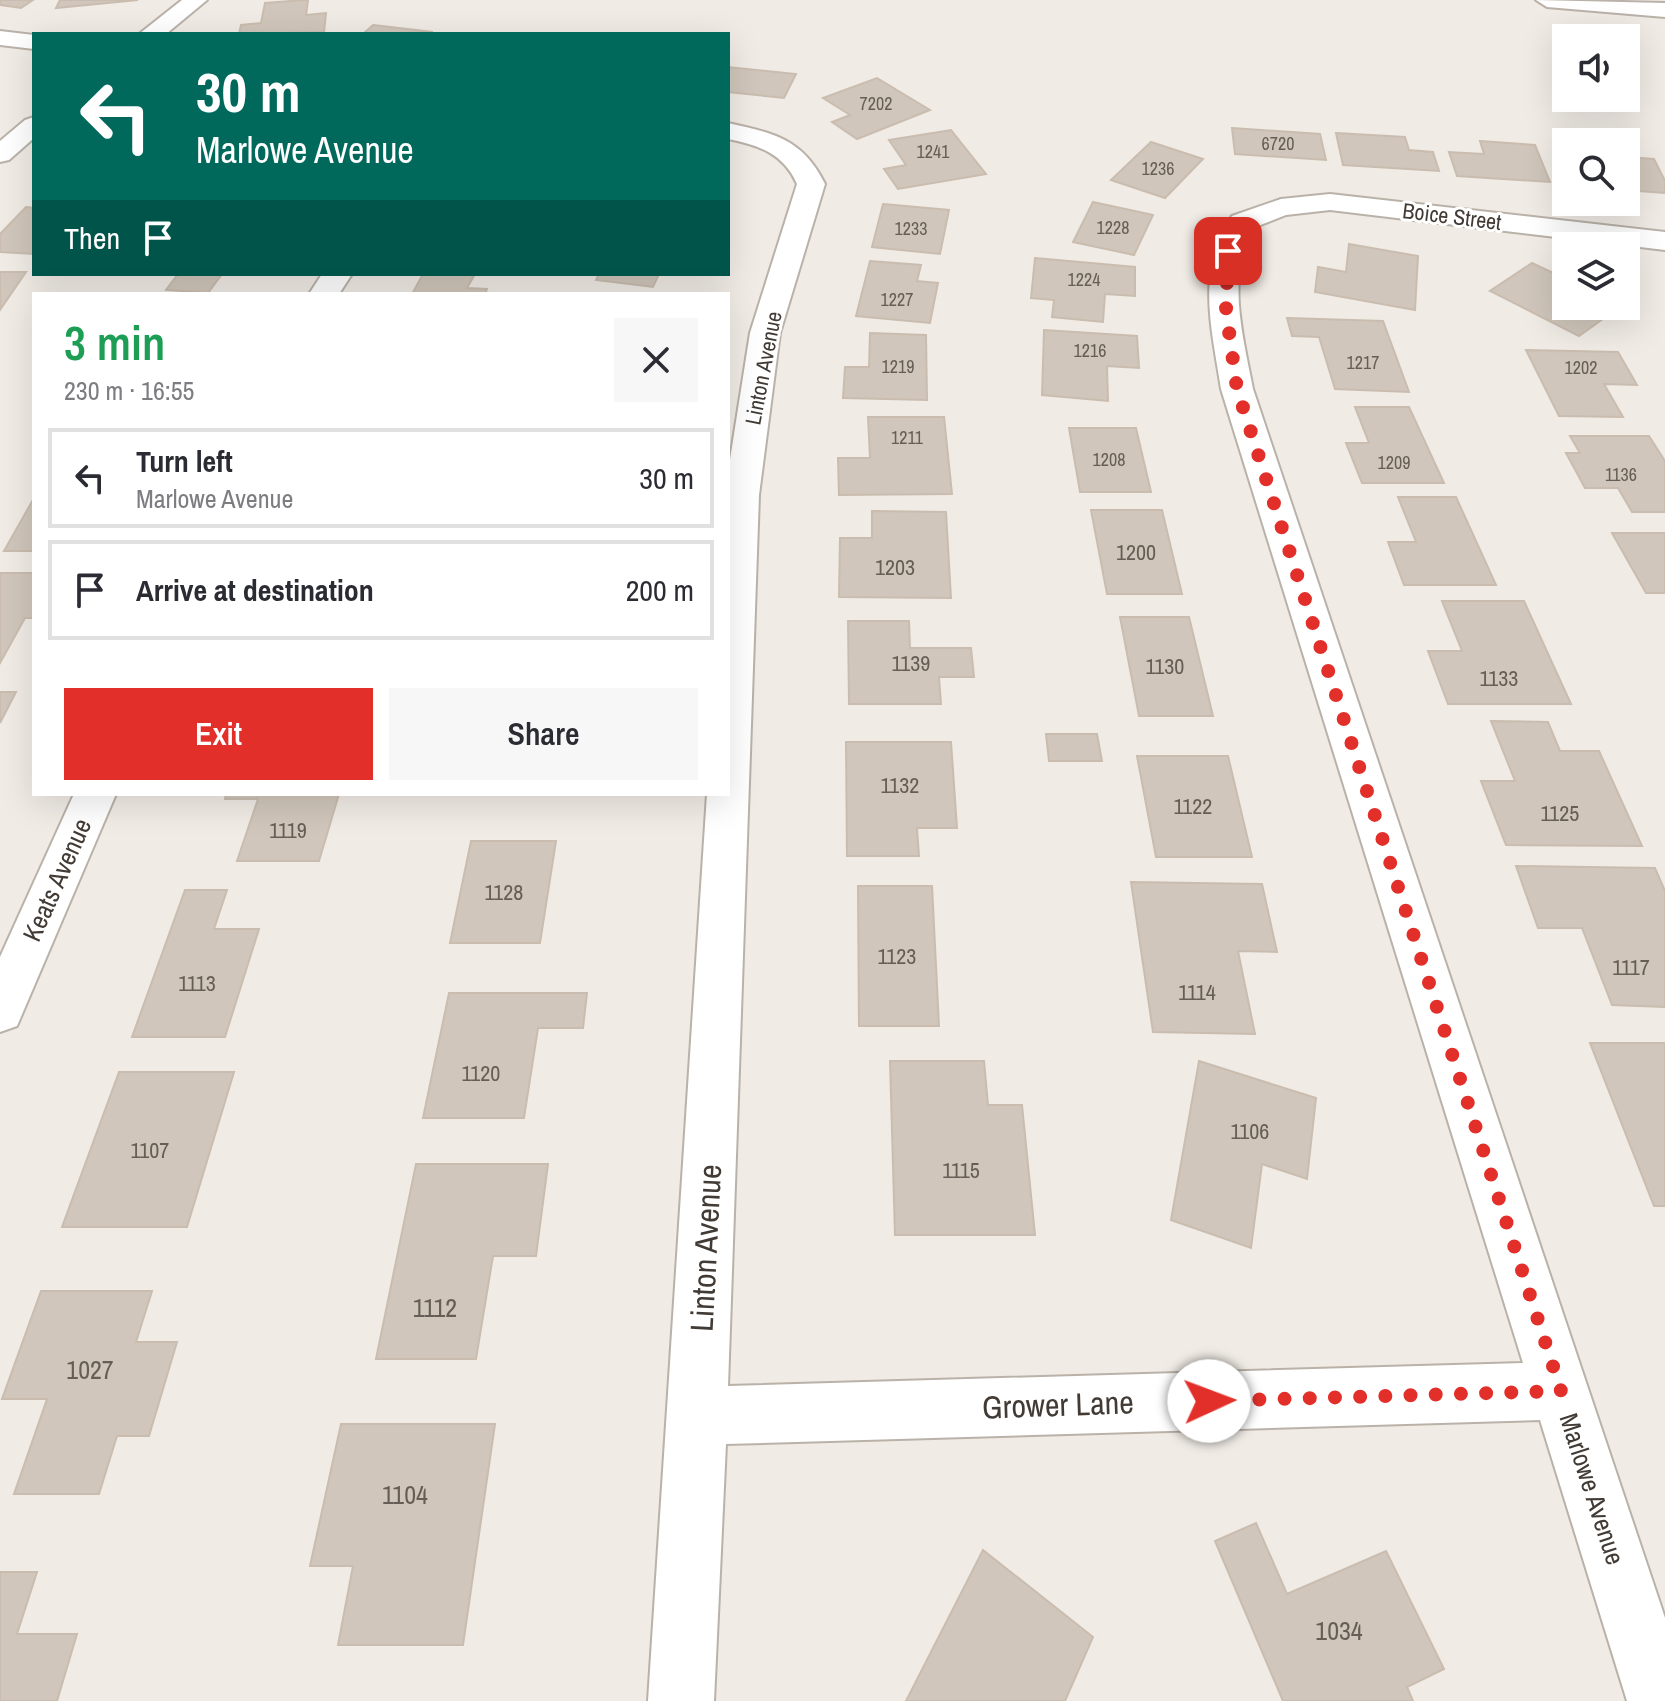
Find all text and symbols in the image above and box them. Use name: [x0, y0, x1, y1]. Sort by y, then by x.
map controls: [1552, 24, 1640, 320]
button: sound: [1552, 24, 1640, 112]
text: 30 m: [196, 54, 301, 129]
icon: left: [64, 64, 168, 168]
house number: 7202: [860, 91, 892, 116]
text: Marlowe Avenue: [196, 126, 414, 174]
button: search: [1552, 128, 1640, 216]
house number: 6720: [1262, 131, 1294, 156]
house number: 1241: [917, 139, 950, 164]
house number: 1236: [1142, 156, 1174, 181]
street label: Boice Street: [1401, 195, 1503, 237]
house number: 1228: [1097, 215, 1129, 240]
icon: arrive: [136, 216, 180, 260]
house number: 1233: [895, 216, 927, 241]
pin: [1194, 217, 1262, 285]
text: Then: [64, 218, 120, 258]
icon: arrive: [1206, 229, 1250, 273]
button: layers: [1552, 232, 1640, 320]
house number: 1224: [1068, 267, 1100, 292]
house number: 1227: [881, 287, 913, 312]
street label: Linton Avenue: [737, 309, 789, 427]
text: 3 min: [64, 310, 165, 375]
button: close: [614, 318, 698, 402]
house number: 1216: [1074, 338, 1106, 363]
house number: 1217: [1347, 350, 1379, 375]
house number: 1219: [882, 354, 914, 379]
house number: 1202: [1565, 355, 1597, 380]
text: 230 m · 16:55: [64, 373, 194, 408]
house number: 1211: [891, 425, 924, 450]
text: Turn left: [136, 441, 233, 481]
house number: 1208: [1093, 447, 1125, 472]
house number: 1209: [1378, 450, 1410, 475]
icon: left: [68, 456, 112, 500]
text: 30 m: [639, 458, 694, 498]
house number: 1136: [1605, 462, 1637, 487]
text: Marlowe Avenue: [136, 481, 293, 516]
house number: 1200: [1116, 537, 1156, 567]
house number: 1203: [875, 552, 915, 582]
icon: arrive: [68, 568, 112, 612]
text: Arrive at destination: [136, 570, 374, 610]
text: 200 m: [626, 570, 694, 610]
house number: 1139: [892, 648, 930, 678]
house number: 1130: [1146, 651, 1184, 681]
house number: 1133: [1480, 663, 1518, 693]
button: Exit: [64, 688, 373, 780]
button: Share: [389, 688, 698, 780]
house number: 1132: [881, 770, 919, 800]
house number: 1122: [1174, 791, 1212, 821]
house number: 1125: [1541, 798, 1579, 828]
street label: Keats Avenue: [14, 813, 99, 947]
house number: 1119: [269, 815, 307, 845]
house number: 1128: [485, 877, 523, 907]
house number: 1123: [878, 941, 916, 971]
house number: 1117: [1612, 952, 1650, 982]
house number: 1113: [178, 968, 216, 998]
house number: 1114: [1178, 977, 1216, 1007]
house number: 1120: [462, 1058, 500, 1088]
house number: 1106: [1231, 1116, 1269, 1146]
house number: 1107: [131, 1135, 169, 1165]
house number: 1115: [942, 1155, 980, 1185]
street label: Linton Avenue: [680, 1163, 731, 1333]
house number: 1112: [413, 1290, 457, 1325]
house number: 1027: [66, 1352, 114, 1387]
position arrow: [1167, 1359, 1251, 1443]
street label: Grower Lane: [981, 1380, 1135, 1429]
street label: Marlowe Avenue: [1552, 1409, 1633, 1569]
house number: 1104: [382, 1477, 428, 1512]
house number: 1034: [1315, 1613, 1363, 1648]

